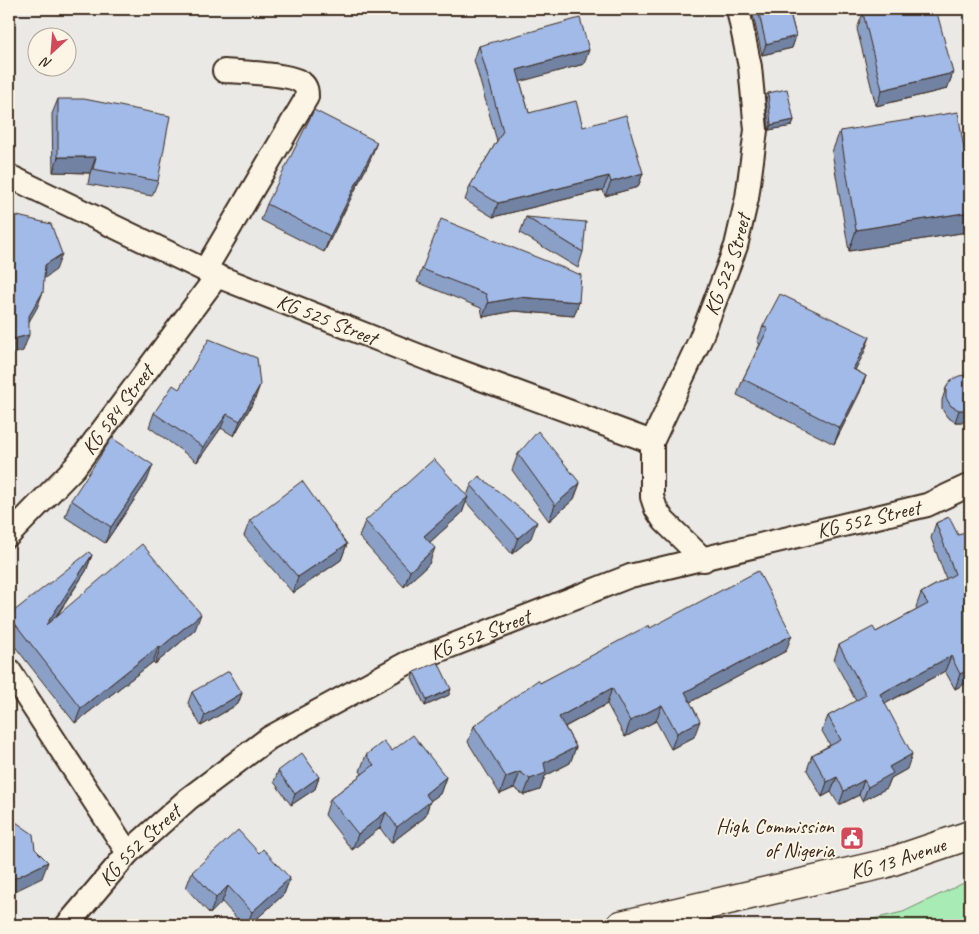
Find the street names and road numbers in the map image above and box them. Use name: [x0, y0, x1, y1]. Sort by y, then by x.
street label: KG 523 Street: [698, 209, 757, 319]
street label: KG 525 Street: [273, 288, 384, 352]
street label: KG 584 Street: [76, 357, 161, 460]
street label: KG 552 Street: [814, 493, 926, 544]
street label: KG 552 Street: [426, 602, 537, 666]
street label: KG 552 Street: [93, 797, 188, 891]
street label: KG 13 Avenue: [848, 831, 950, 884]

